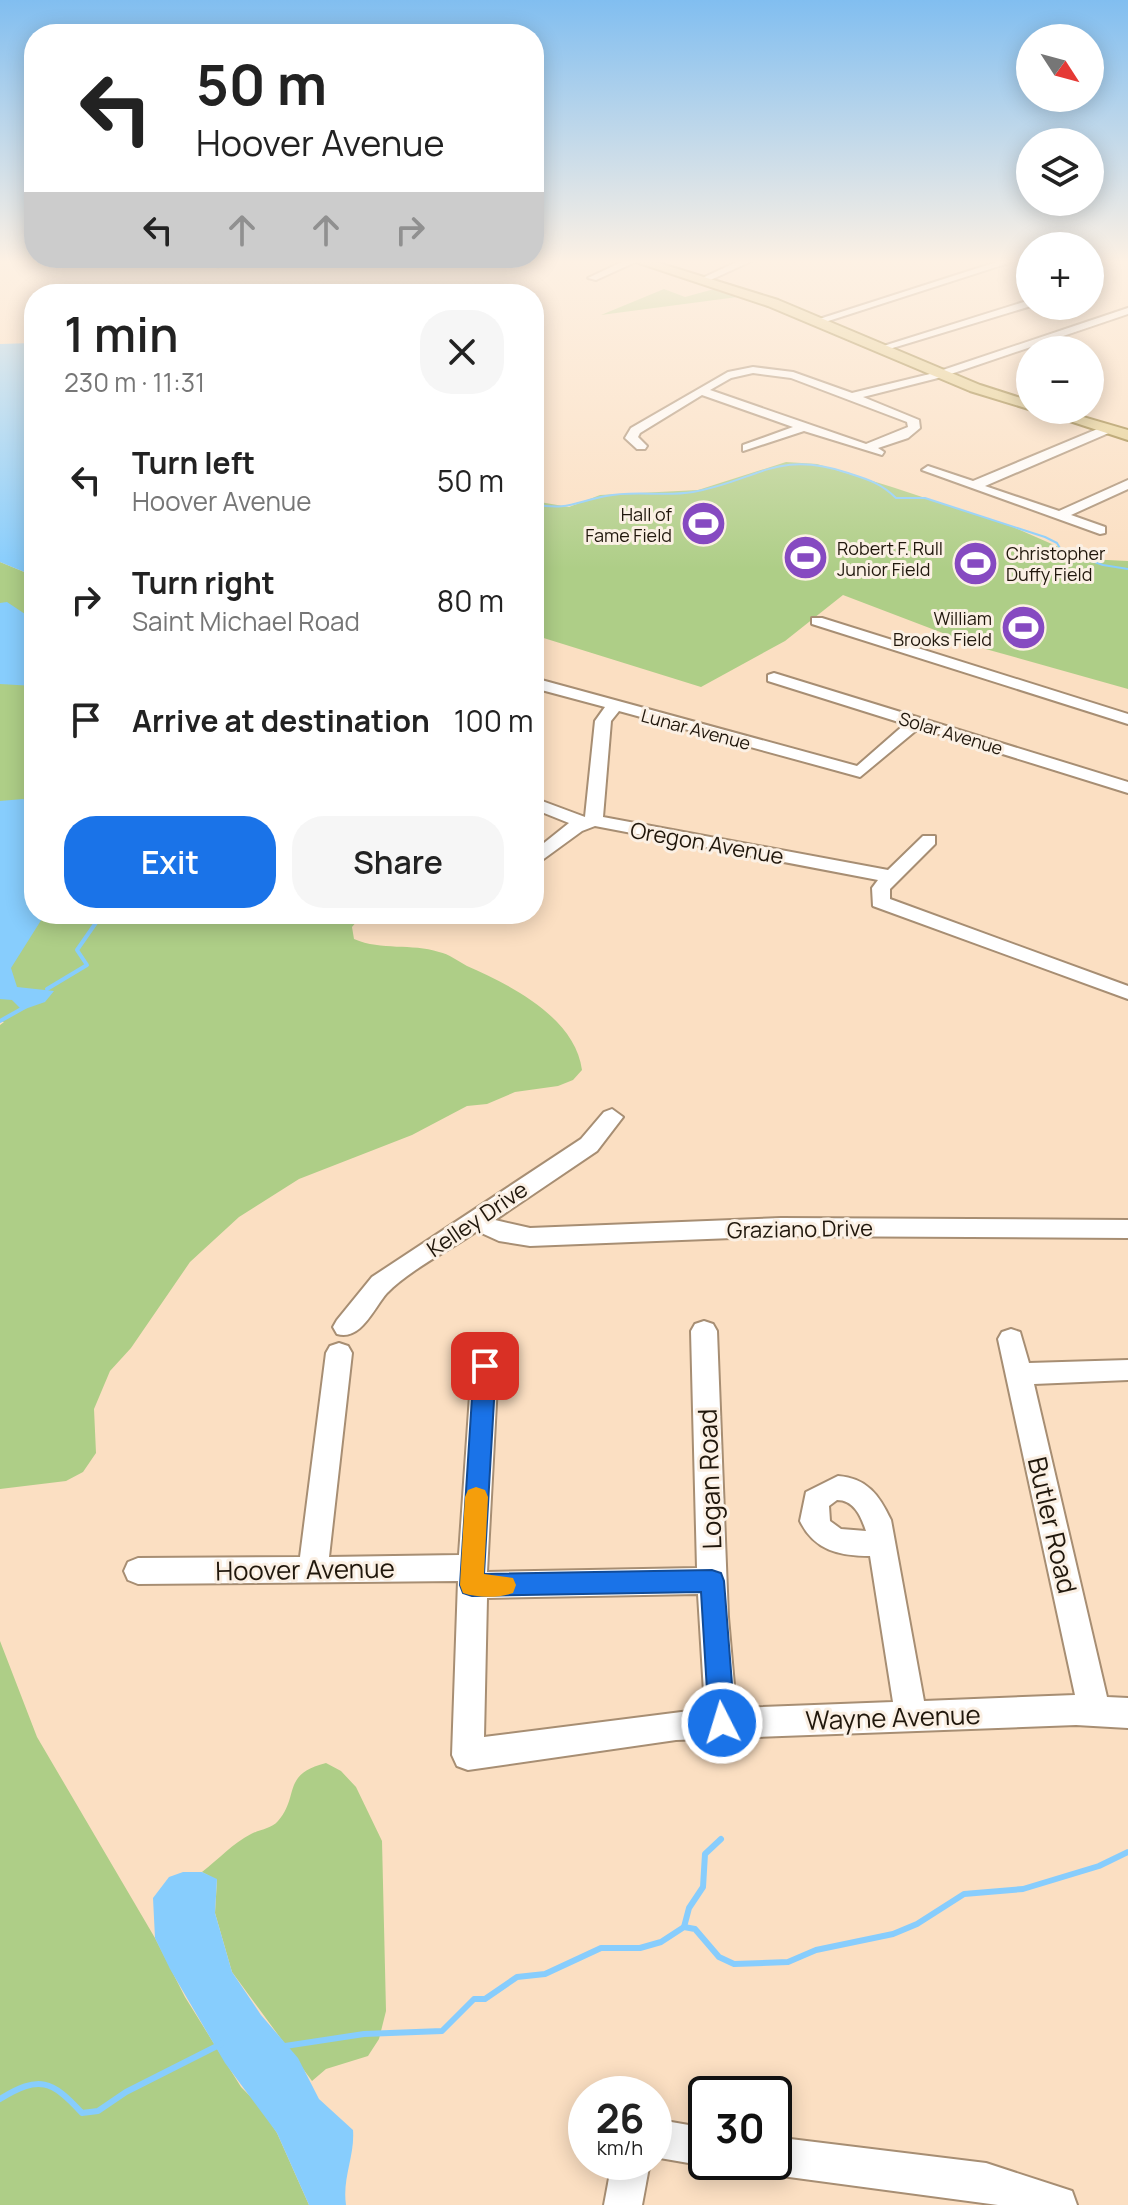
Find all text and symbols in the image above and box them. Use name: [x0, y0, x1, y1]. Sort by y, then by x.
north arrow: [1016, 24, 1104, 112]
map controls: [1016, 24, 1104, 424]
text: 50 m: [196, 45, 327, 122]
icon: left: [64, 56, 168, 160]
text: Hoover Avenue: [196, 118, 445, 167]
button: layers: [1016, 128, 1104, 216]
icon: left: [136, 208, 180, 252]
icon: ahead: [220, 208, 264, 252]
icon: ahead: [304, 208, 348, 252]
icon: right: [388, 208, 432, 252]
button: +: [1016, 232, 1104, 320]
text: 1 min: [64, 301, 178, 366]
button: close: [420, 310, 504, 394]
button: −: [1016, 336, 1104, 424]
text: 230 m · 11:31: [64, 364, 205, 400]
text: Turn left: [132, 442, 255, 483]
icon: left: [64, 458, 108, 502]
text: 50 m: [437, 460, 504, 501]
text: Hoover Avenue: [132, 483, 312, 519]
sports icon: Hall of Fame Field: [679, 500, 727, 548]
place label: Hall of Fame Field: [585, 502, 673, 547]
sports icon: Robert F. Rull Junior Field: [782, 534, 830, 582]
place label: Robert F. Rull Junior Field: [837, 536, 943, 581]
sports icon: Christopher Duffy Field: [951, 539, 999, 587]
place label: Christopher Duffy Field: [1006, 541, 1106, 586]
text: Turn right: [132, 562, 275, 603]
icon: right: [64, 578, 108, 622]
text: 80 m: [437, 580, 504, 621]
text: Saint Michael Road: [132, 603, 360, 639]
sports icon: William Brooks Field: [999, 604, 1047, 652]
place label: William Brooks Field: [893, 606, 992, 651]
icon: arrive: [64, 698, 108, 742]
text: Arrive at destination: [132, 700, 430, 741]
text: 100 m: [454, 700, 534, 741]
street label: Lunar Avenue: [639, 703, 753, 755]
street label: Solar Avenue: [896, 706, 1006, 760]
street label: Oregon Avenue: [628, 815, 786, 871]
button: Exit: [64, 816, 276, 908]
button: Share: [292, 816, 504, 908]
street label: Kelley Drive: [421, 1174, 533, 1264]
street label: Graziano Drive: [727, 1213, 873, 1245]
pin: [451, 1332, 519, 1400]
icon: arrive: [463, 1344, 507, 1388]
street label: Logan Road: [689, 1408, 729, 1550]
street label: Butler Road: [1020, 1453, 1086, 1597]
street label: Hoover Avenue: [215, 1549, 395, 1589]
position arrow: [680, 1681, 764, 1765]
street label: Wayne Avenue: [805, 1696, 981, 1738]
speed limit sign: 30: [688, 2076, 792, 2180]
text: 26: [596, 2090, 644, 2145]
text: km/h: [597, 2134, 643, 2161]

